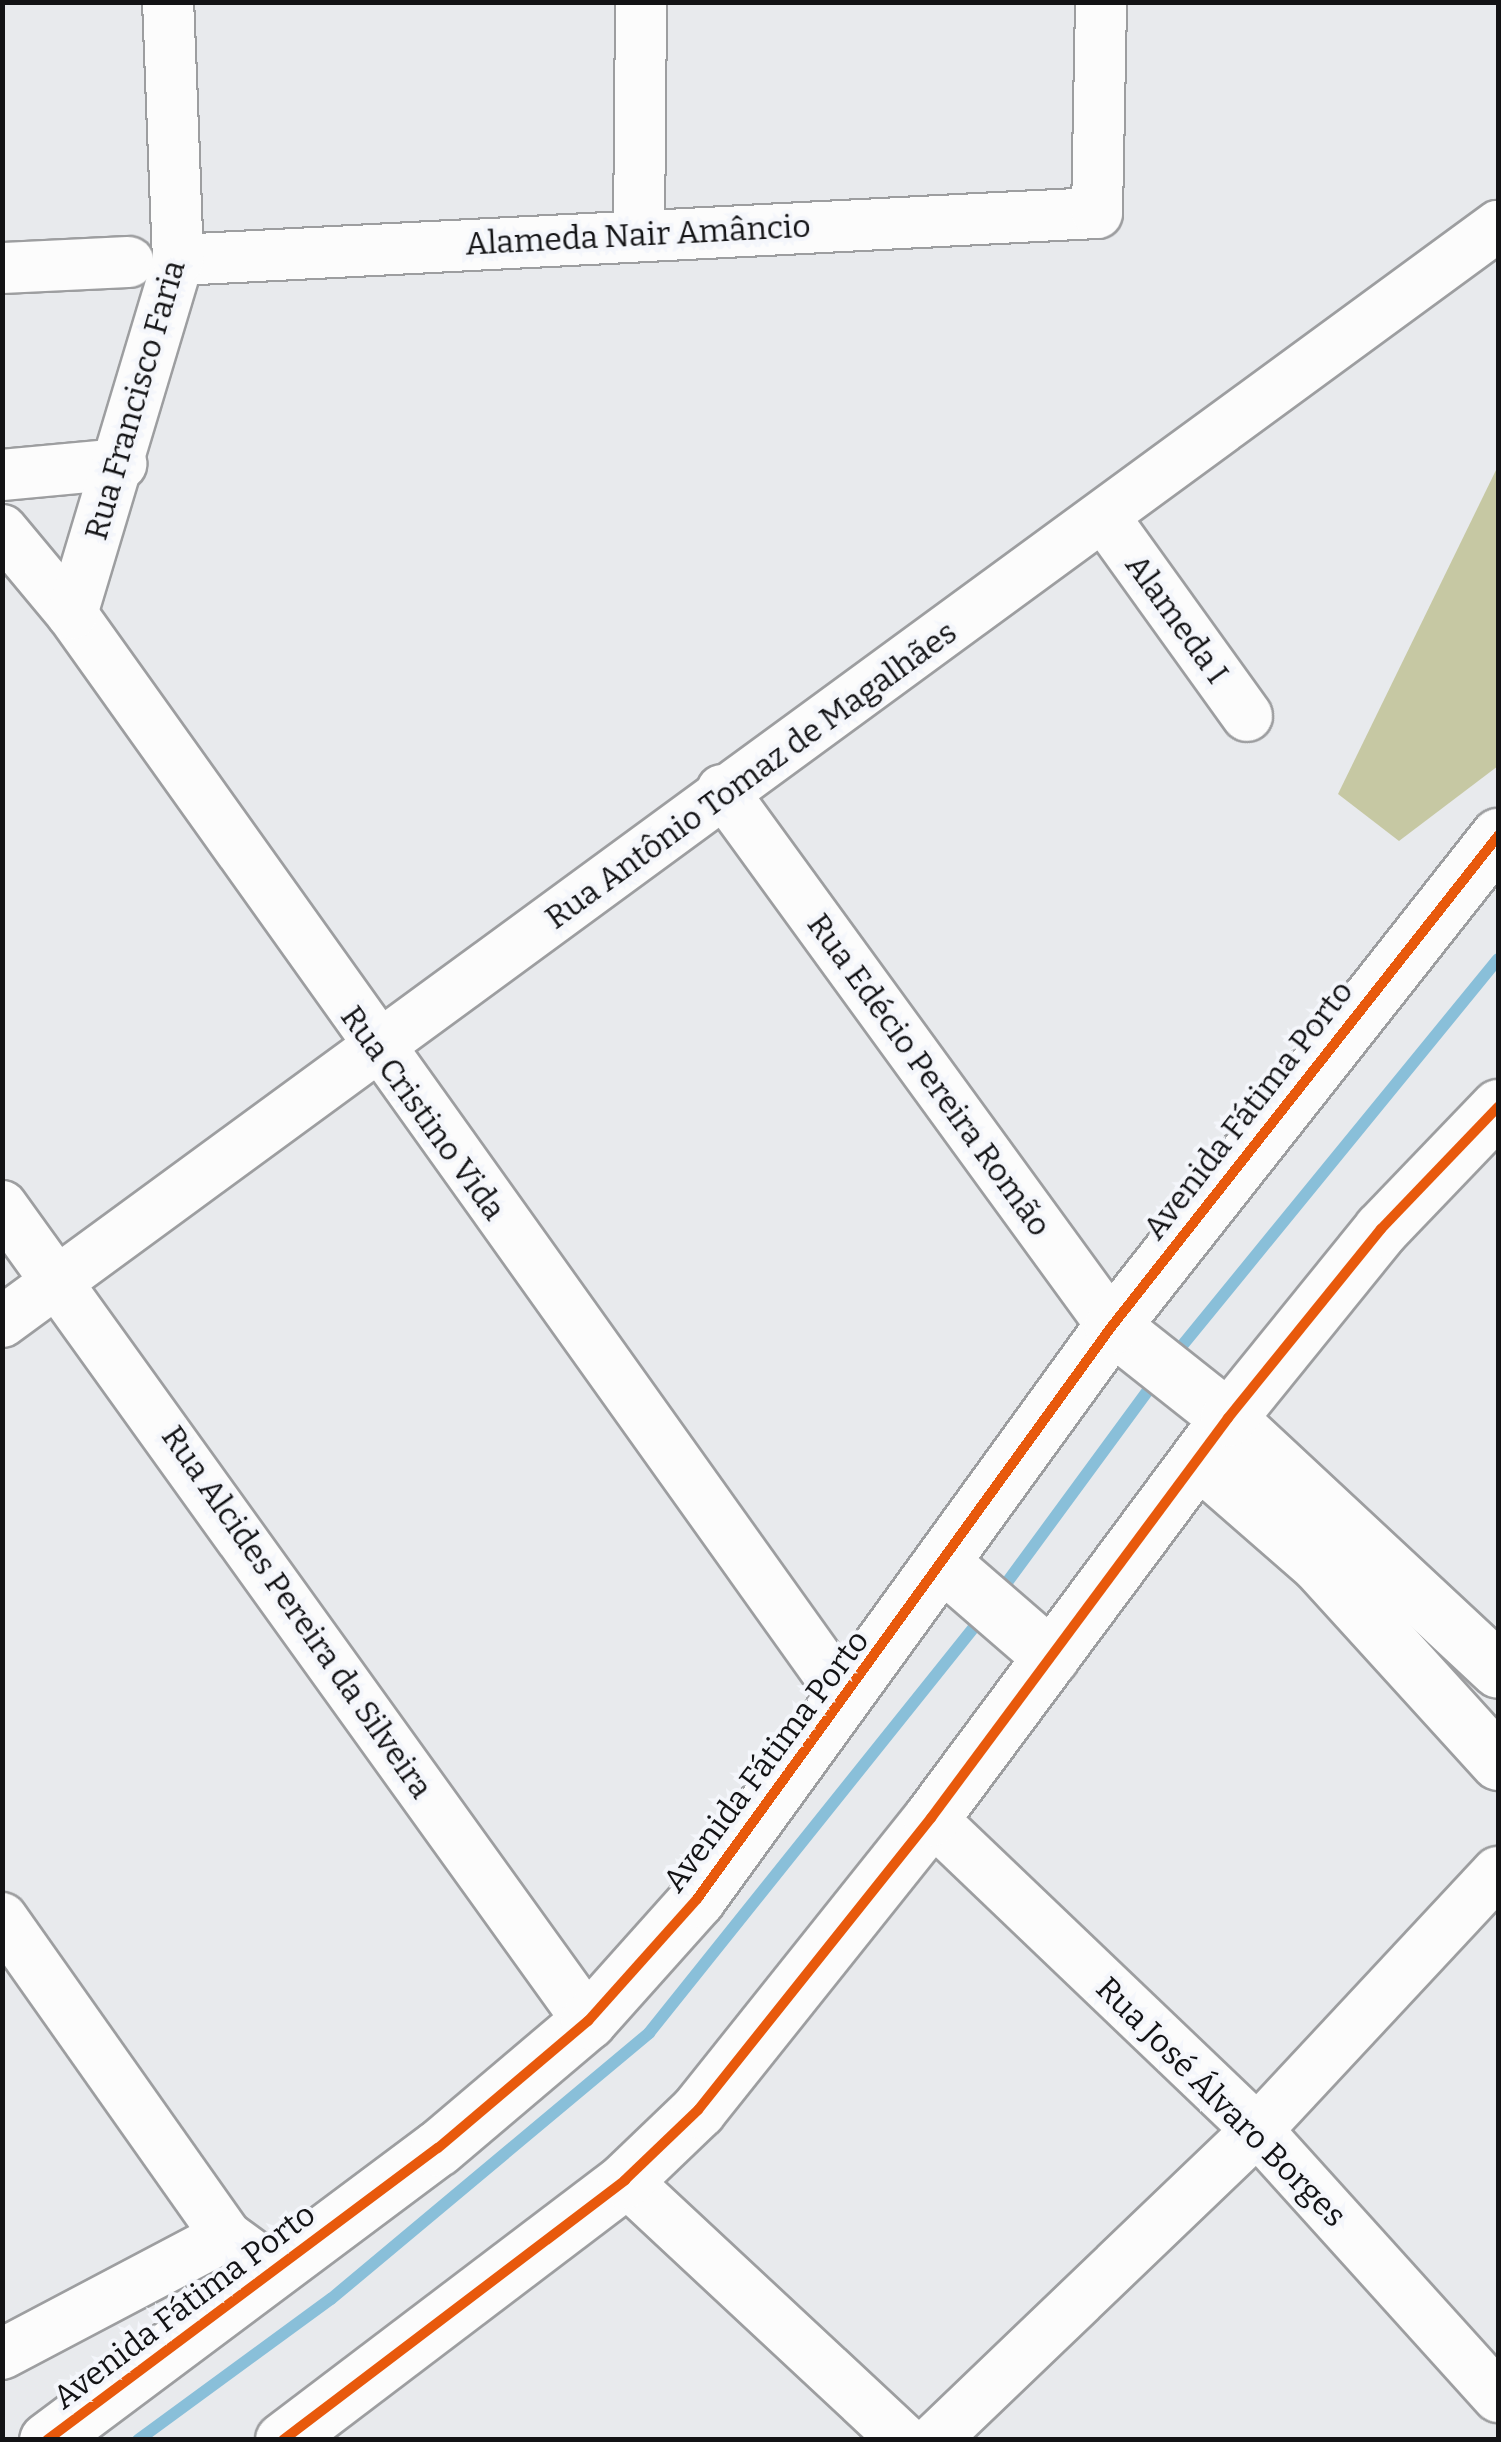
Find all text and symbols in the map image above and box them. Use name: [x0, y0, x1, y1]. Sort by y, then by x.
street label: Alameda Nair Amâncio: [464, 207, 812, 263]
street label: Rua Francisco Faria: [77, 256, 193, 544]
street label: Alameda I: [1117, 547, 1237, 691]
street label: Rua Antônio Tomaz de Magalhães: [538, 613, 964, 937]
street label: Rua Edécio Pereira Romão: [799, 906, 1059, 1244]
street label: Avenida Fátima Porto: [1135, 973, 1361, 1247]
street label: Rua Cristino Vida: [333, 999, 513, 1227]
street label: Rua Alcides Pereira da Silveira: [153, 1418, 441, 1806]
street label: Avenida Fátima Porto: [655, 1622, 877, 1900]
street label: Rua José Álvaro Borges: [1088, 1969, 1354, 2235]
street label: Avenida Fátima Porto: [45, 2195, 323, 2417]

